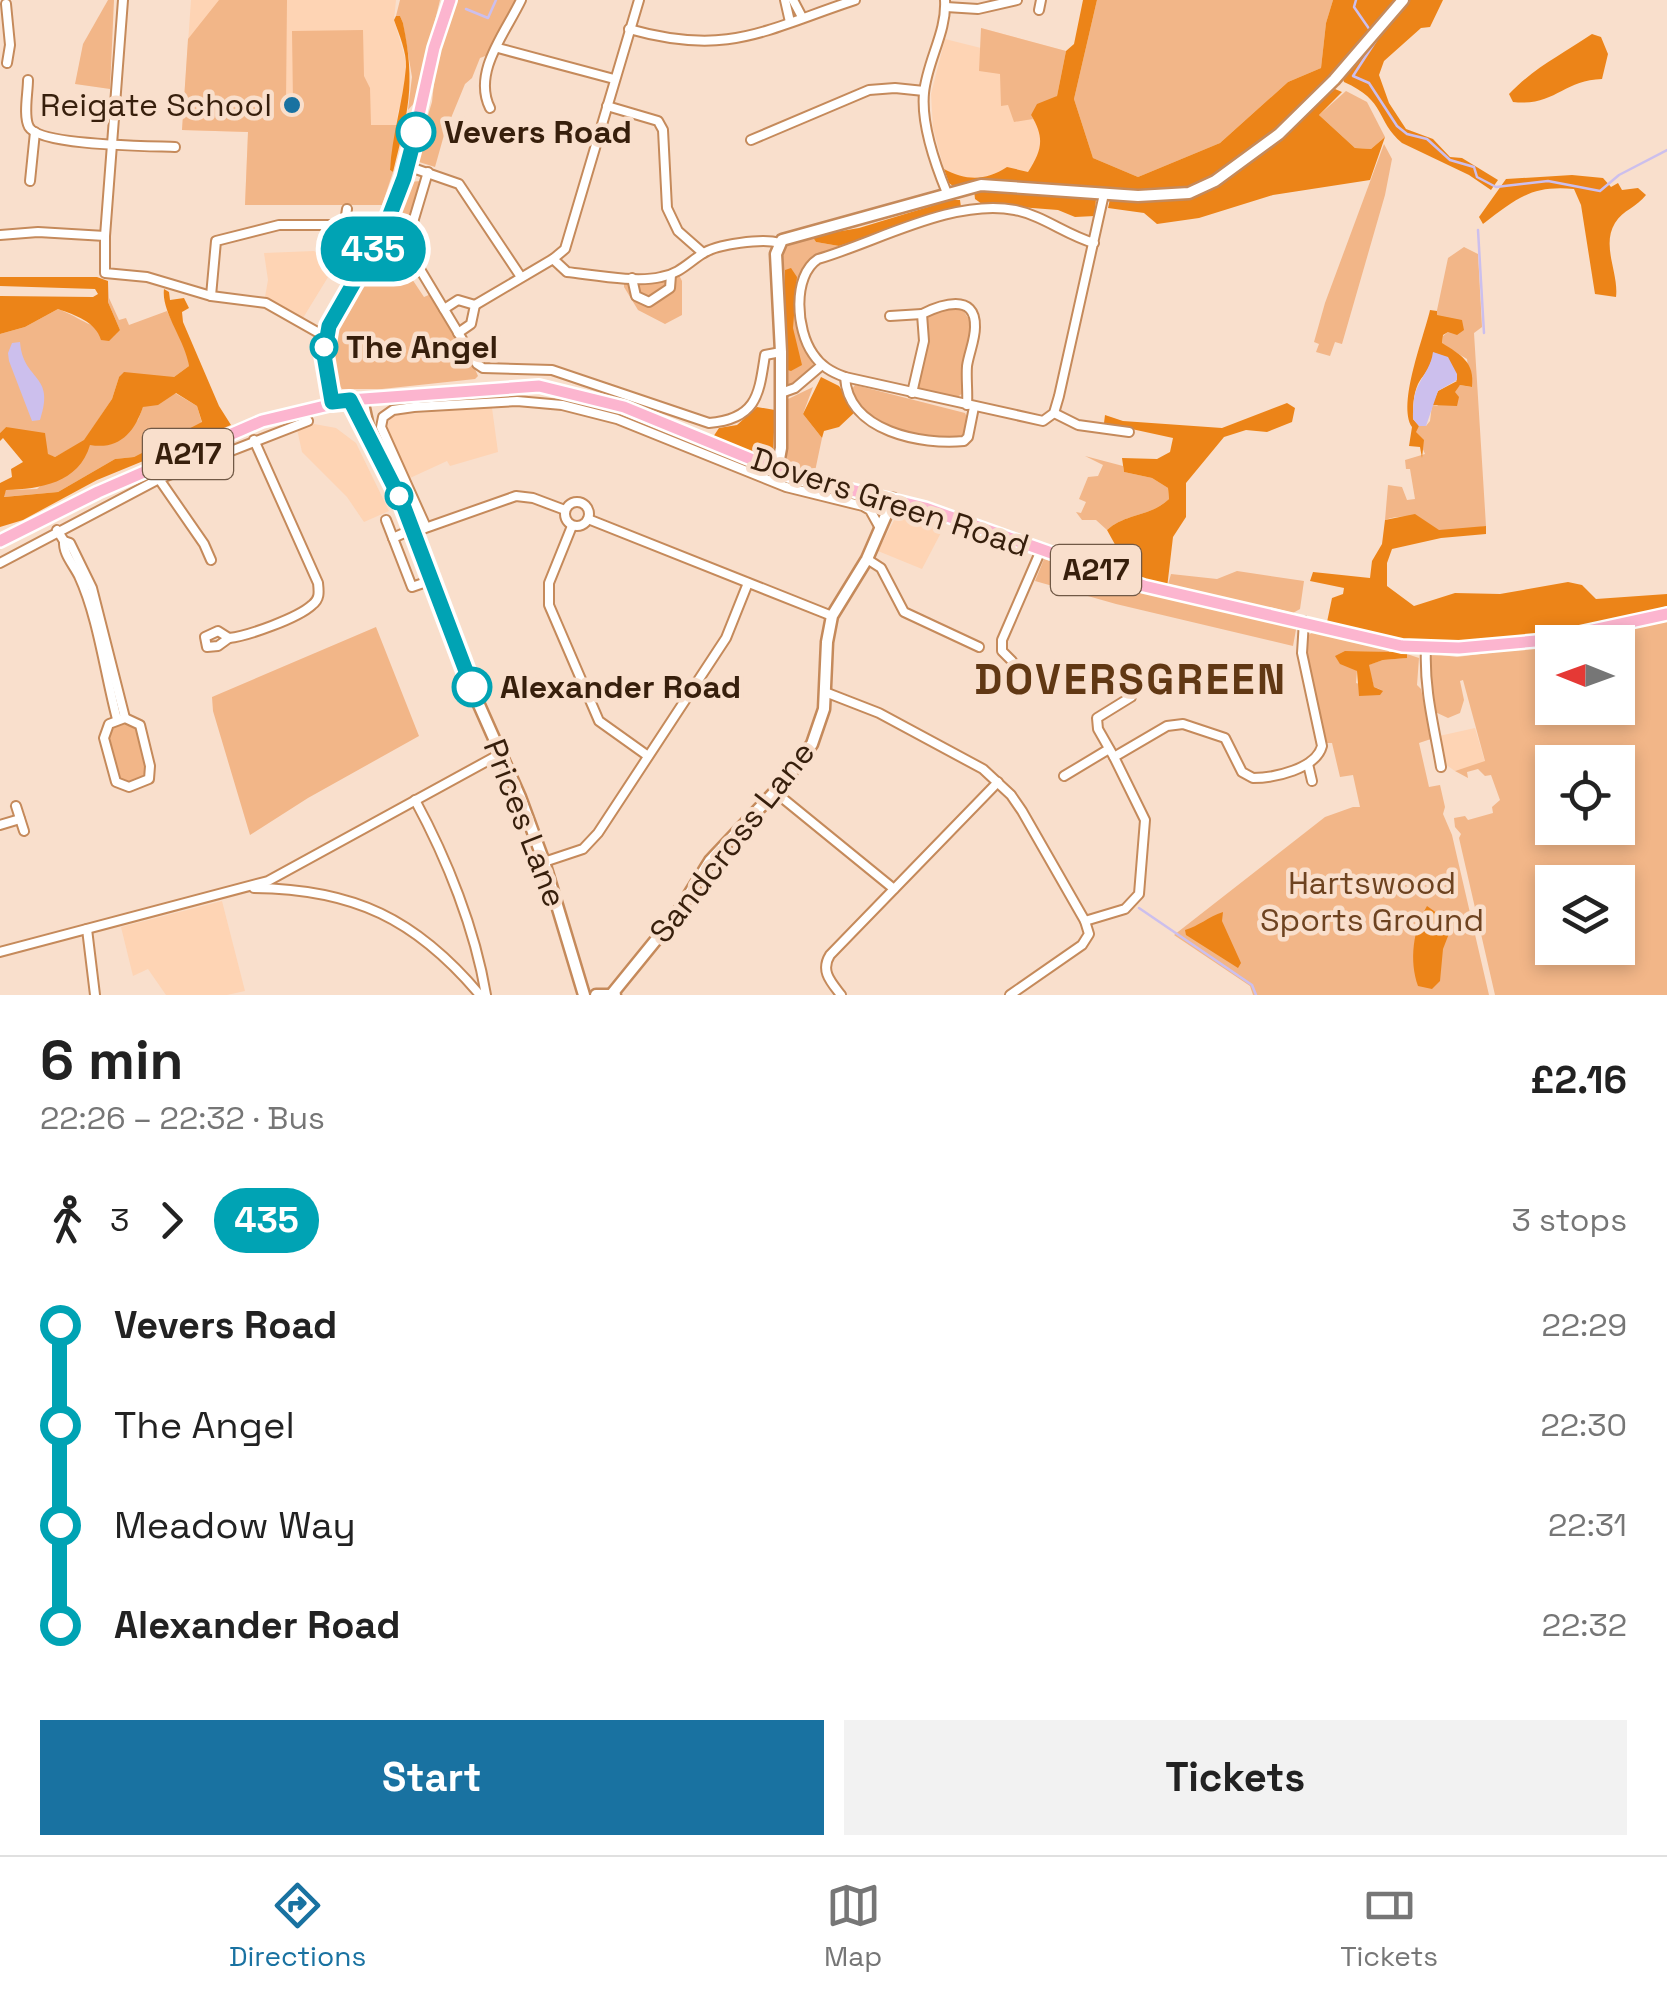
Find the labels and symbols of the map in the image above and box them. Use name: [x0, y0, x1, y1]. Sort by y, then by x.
place label: Reigate School: [40, 85, 272, 125]
marker: Reigate School: [281, 94, 303, 116]
place label: Vevers Road: [444, 112, 632, 152]
marker: Vevers Road: [397, 113, 435, 151]
line badge: 435: [316, 216, 430, 282]
place label: The Angel: [346, 327, 498, 367]
marker: The Angel: [311, 334, 337, 360]
road number: A217: [143, 429, 233, 479]
street label: Dovers Green Road: [746, 438, 1034, 566]
unlabelled marker: [386, 483, 412, 509]
road number: A217: [1051, 545, 1141, 595]
north arrow: [1535, 625, 1635, 725]
district label: DOVERSGREEN: [974, 653, 1288, 706]
place label: Alexander Road: [500, 667, 741, 707]
marker: Alexander Road: [453, 668, 491, 706]
street label: Prices Lane: [475, 733, 575, 913]
street label: Sandcross Lane: [641, 733, 823, 951]
park label: Hartswood Sports Ground: [1260, 863, 1484, 940]

